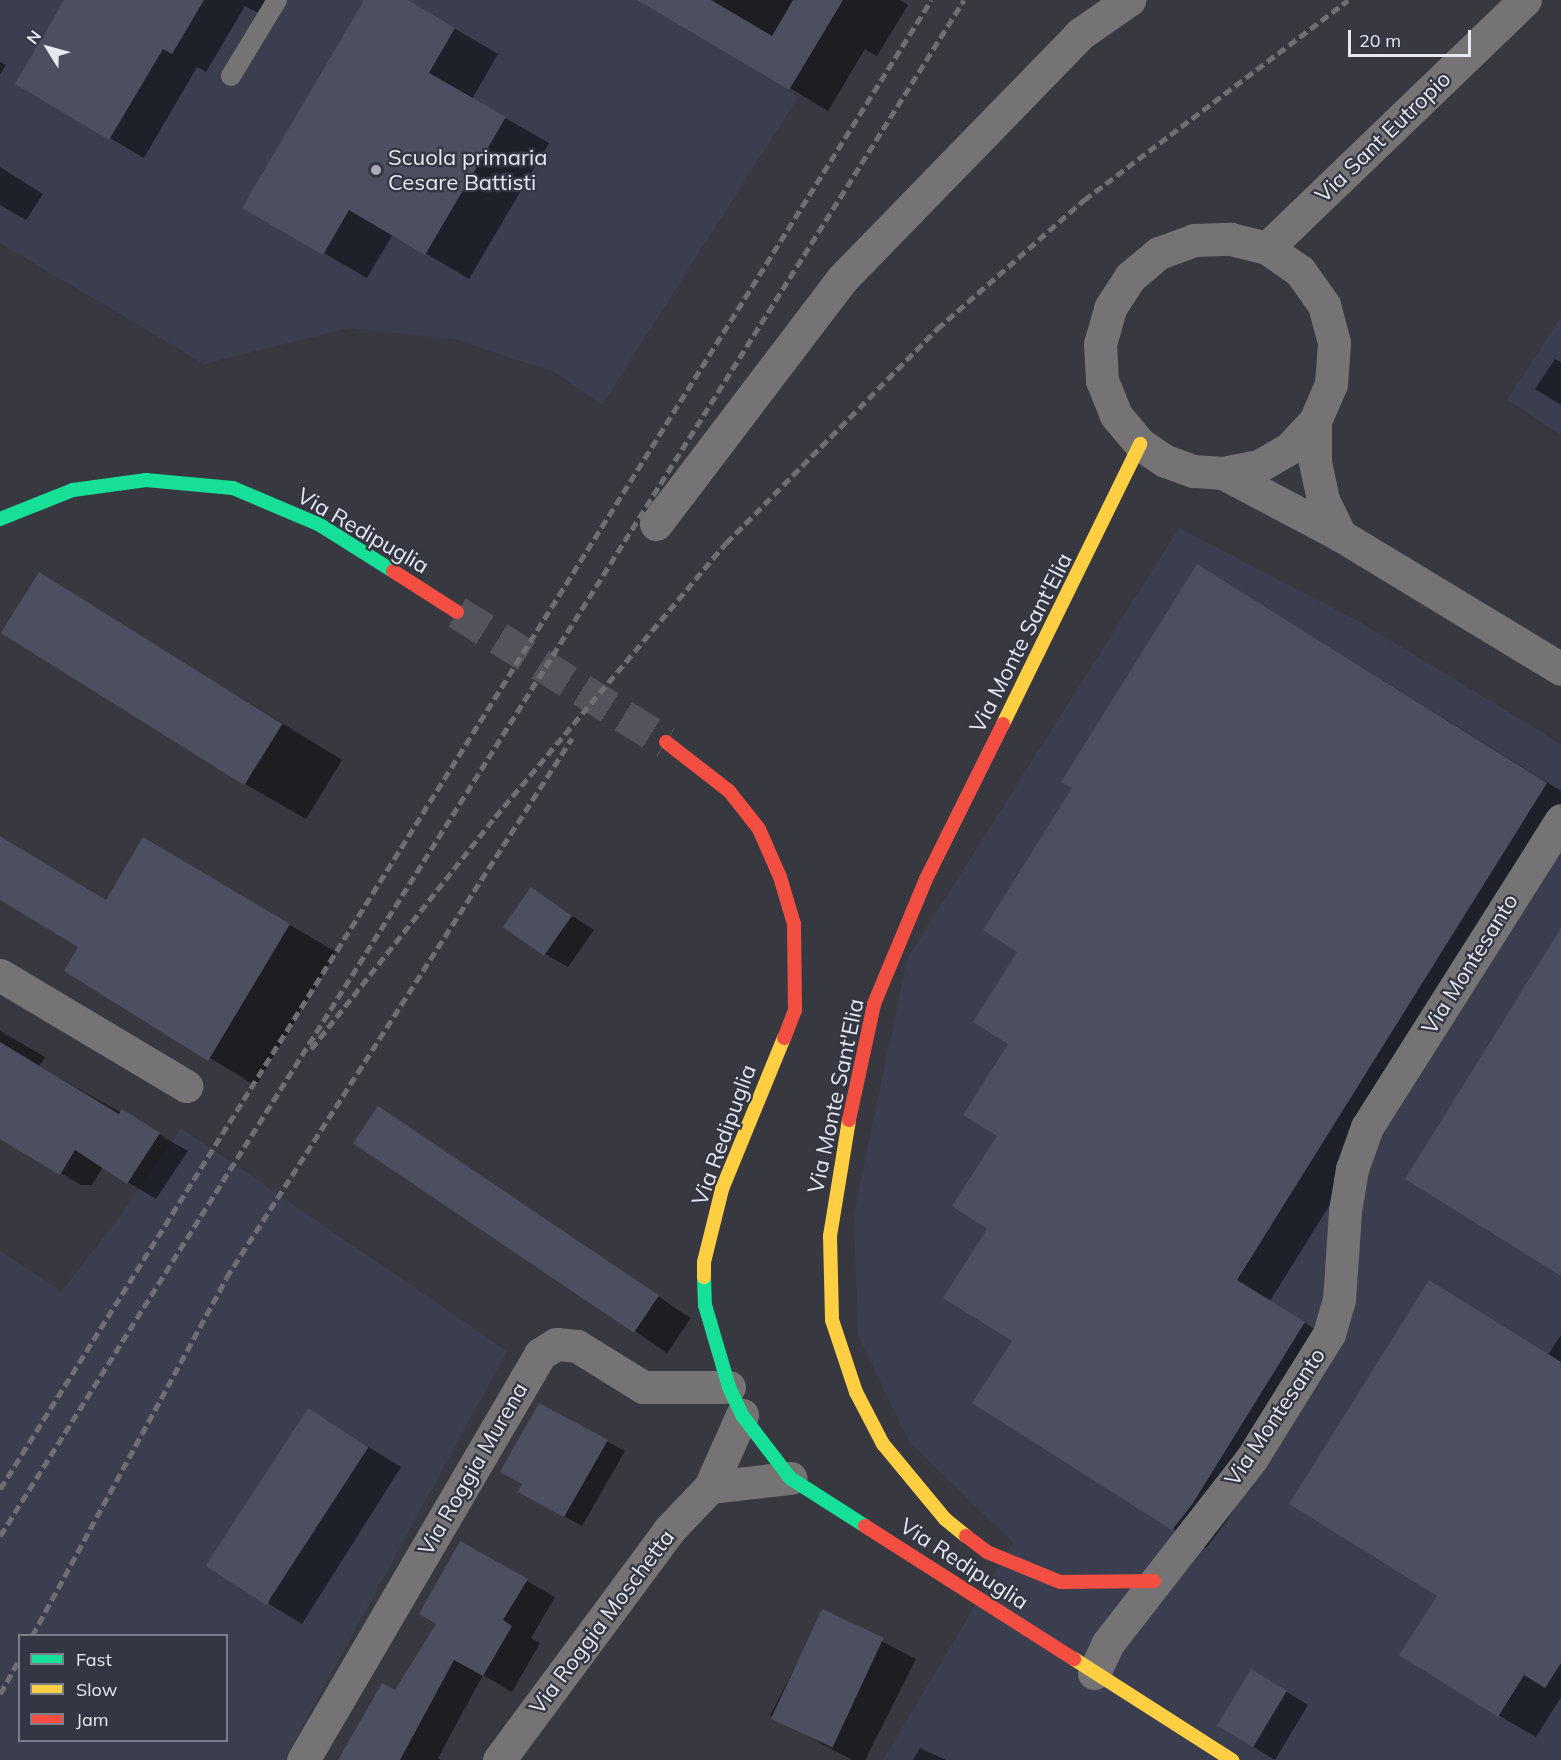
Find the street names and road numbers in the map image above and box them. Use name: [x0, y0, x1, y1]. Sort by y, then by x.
street label: Via Sant Eutropio: [1310, 66, 1456, 208]
street label: Via Redipuglia: [292, 483, 434, 579]
street label: Via Monte Sant'Elia: [964, 549, 1078, 737]
street label: Via Montesanto: [1416, 889, 1524, 1039]
street label: Via Monte Sant'Elia: [802, 996, 870, 1196]
street label: Via Redipuglia: [686, 1061, 762, 1209]
street label: Via Montesanto: [1219, 1343, 1331, 1491]
street label: Via Roggia Murena: [413, 1378, 533, 1560]
street label: Via Redipuglia: [895, 1513, 1033, 1615]
street label: Via Roggia Moschetta: [524, 1525, 680, 1719]

